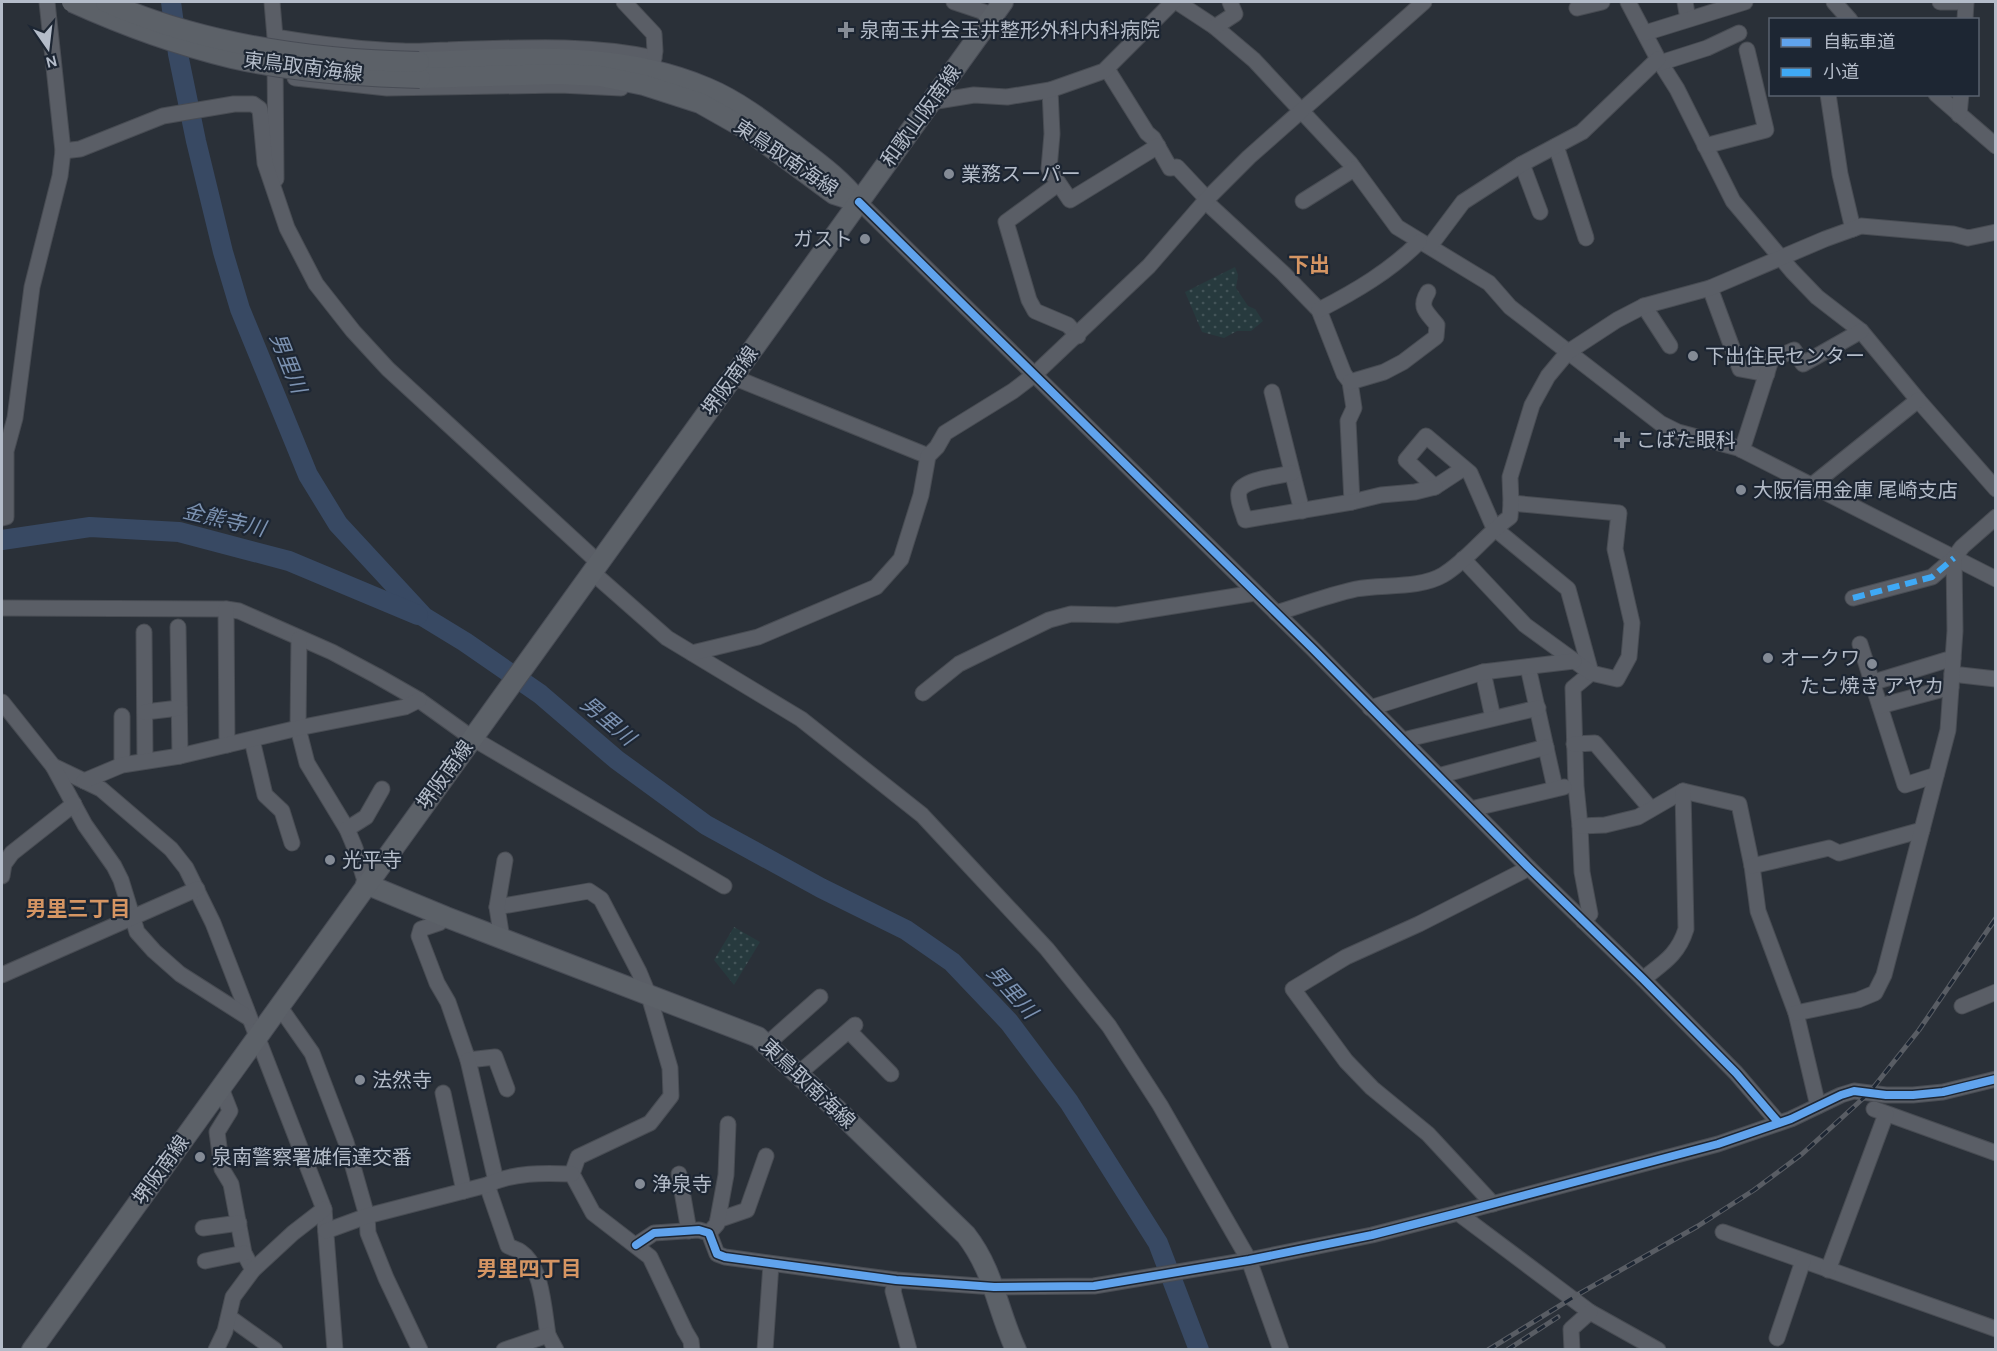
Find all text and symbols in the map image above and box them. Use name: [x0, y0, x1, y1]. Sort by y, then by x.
north arrow: [18, 18, 78, 78]
legend: [1769, 18, 1979, 96]
place label: 泉南玉井会玉井整形外科内科病院: [860, 19, 1160, 42]
marker: 泉南玉井会玉井整形外科内科病院: [837, 21, 855, 39]
text: 自転車道: [1823, 31, 1895, 53]
street label: 東鳥取南海線: [242, 48, 364, 86]
text: N: [44, 51, 59, 73]
street label: 和歌山阪南線: [876, 61, 966, 171]
text: 小道: [1823, 61, 1859, 83]
street label: 東鳥取南海線: [730, 115, 842, 201]
place label: 業務スーパー: [961, 163, 1081, 186]
marker: 業務スーパー: [942, 167, 956, 181]
place label: ガスト: [793, 228, 853, 251]
marker: ガスト: [858, 232, 872, 246]
district label: 下出: [1288, 253, 1330, 277]
water label: 男里川: [265, 329, 312, 399]
street label: 堺阪南線: [697, 342, 763, 420]
place label: 下出住民センター: [1705, 345, 1865, 368]
marker: 下出住民センター: [1686, 349, 1700, 363]
place label: こばた眼科: [1636, 429, 1736, 452]
marker: こばた眼科: [1613, 431, 1631, 449]
place label: 大阪信用金庫 尾崎支店: [1753, 479, 1958, 502]
marker: 大阪信用金庫 尾崎支店: [1734, 483, 1748, 497]
water label: 金熊寺川: [180, 499, 270, 542]
place label: オークワ: [1780, 647, 1860, 670]
marker: オークワ: [1761, 651, 1775, 665]
marker: たこ焼き アヤカ: [1865, 657, 1879, 671]
place label: たこ焼き アヤカ: [1800, 675, 1944, 698]
water label: 男里川: [576, 692, 641, 752]
street label: 堺阪南線: [412, 736, 478, 814]
place label: 光平寺: [342, 849, 402, 872]
marker: 光平寺: [323, 853, 337, 867]
district label: 男里三丁目: [26, 897, 131, 921]
water label: 男里川: [982, 961, 1043, 1025]
street label: 東鳥取南海線: [756, 1035, 860, 1133]
place label: 法然寺: [372, 1069, 432, 1092]
marker: 法然寺: [353, 1073, 367, 1087]
street label: 堺阪南線: [128, 1131, 194, 1209]
place label: 泉南警察署雄信達交番: [212, 1146, 412, 1169]
marker: 泉南警察署雄信達交番: [193, 1150, 207, 1164]
place label: 浄泉寺: [652, 1173, 712, 1196]
marker: 浄泉寺: [633, 1177, 647, 1191]
district label: 男里四丁目: [477, 1257, 582, 1281]

